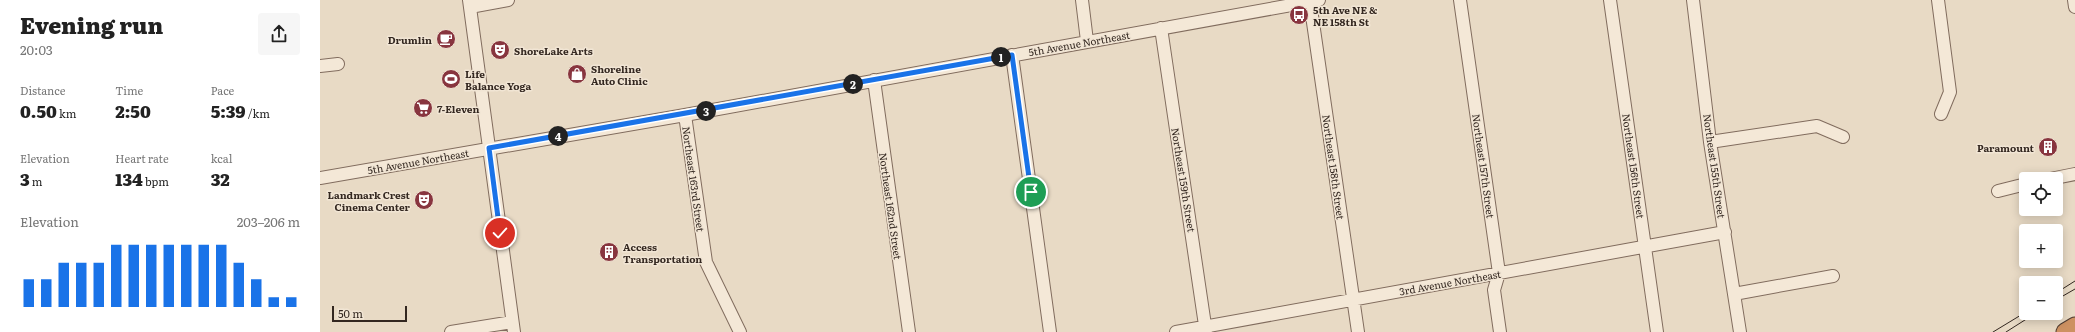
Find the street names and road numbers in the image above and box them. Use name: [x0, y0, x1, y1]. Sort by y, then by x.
street label: 5th Avenue Northeast: [1027, 27, 1131, 59]
street label: Northeast 157th Street: [1469, 113, 1499, 219]
street label: Northeast 156th Street: [1619, 113, 1649, 219]
street label: Northeast 155th Street: [1700, 113, 1730, 219]
street label: Northeast 158th Street: [1319, 114, 1349, 220]
street label: Northeast 163rd Street: [679, 125, 709, 233]
street label: Northeast 159th Street: [1168, 127, 1200, 233]
street label: 5th Avenue Northeast: [366, 145, 470, 177]
street label: Northeast 162nd Street: [876, 152, 906, 260]
street label: 3rd Avenue Northeast: [1398, 266, 1502, 298]

